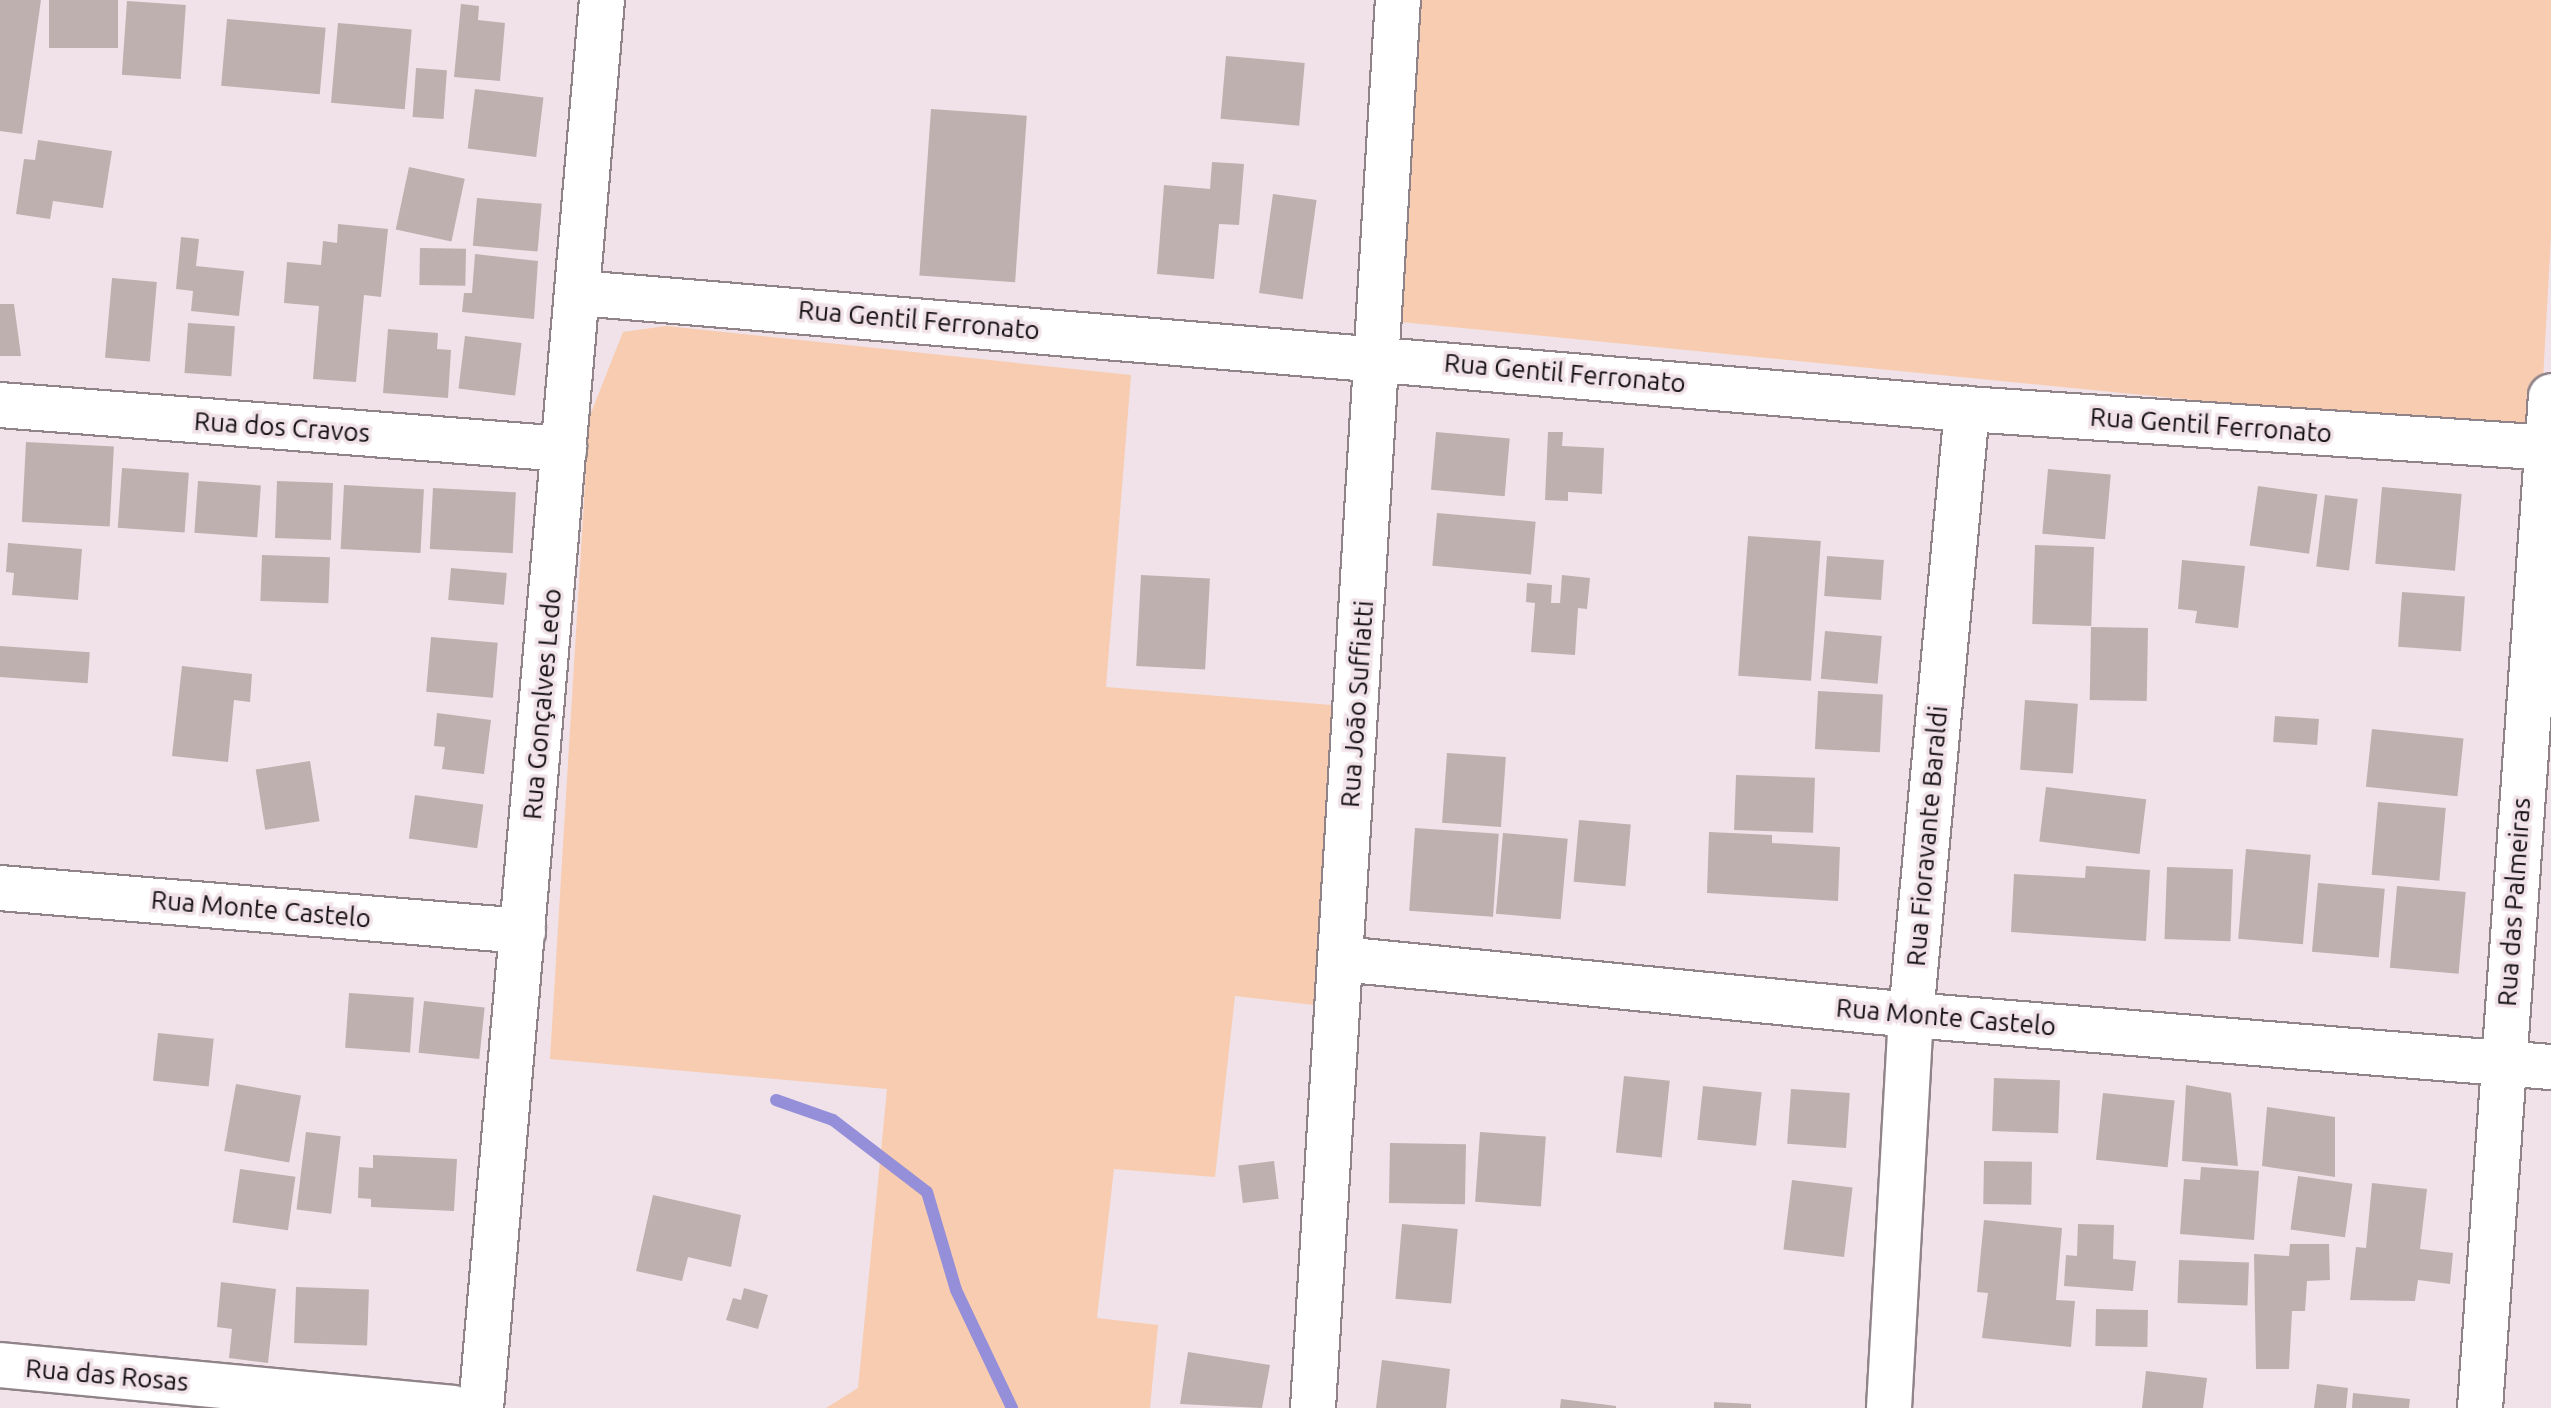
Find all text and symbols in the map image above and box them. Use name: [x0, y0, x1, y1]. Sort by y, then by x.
street label: Rua Gentil Ferronato: [797, 294, 1041, 346]
street label: Rua Gentil Ferronato: [1443, 347, 1687, 399]
street label: Rua Gentil Ferronato: [2089, 401, 2333, 449]
street label: Rua dos Cravos: [193, 405, 371, 449]
street label: Rua Gonçalves Ledo: [516, 587, 568, 821]
street label: Rua João Suffiatti: [1334, 599, 1380, 809]
street label: Rua Fioravante Baraldi: [1900, 704, 1954, 968]
street label: Rua das Palmeiras: [2491, 797, 2537, 1007]
street label: Rua Monte Castelo: [150, 884, 372, 934]
street label: Rua Monte Castelo: [1835, 992, 2057, 1042]
street label: Rua das Rosas: [24, 1352, 190, 1398]

